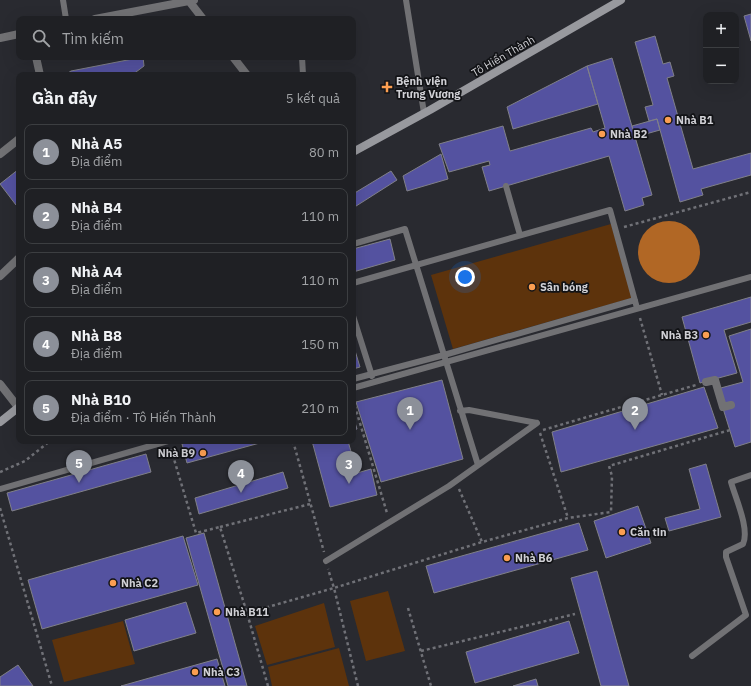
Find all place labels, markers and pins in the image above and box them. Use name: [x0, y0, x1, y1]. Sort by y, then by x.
place label: Bệnh viện Trưng Vương: [396, 74, 461, 101]
marker: Bệnh viện Trưng Vương: [381, 81, 393, 93]
place label: Nhà B1: [676, 113, 714, 127]
marker: Nhà B1: [663, 115, 673, 125]
place label: Nhà B2: [610, 127, 648, 141]
marker: Nhà B2: [597, 129, 607, 139]
place label: Sân bóng: [540, 280, 589, 294]
marker: Sân bóng: [527, 282, 537, 292]
place label: Nhà B3: [661, 328, 698, 342]
marker: Nhà B3: [701, 330, 711, 340]
pin: 1: [397, 397, 423, 430]
pin: 2: [622, 397, 648, 430]
place label: Nhà B9: [158, 446, 195, 460]
marker: Nhà B9: [198, 448, 208, 458]
pin: 5: [66, 450, 92, 483]
pin: 3: [336, 451, 362, 484]
pin: 4: [228, 460, 254, 493]
place label: Căn tin: [630, 525, 667, 539]
marker: Căn tin: [617, 527, 627, 537]
place label: Nhà B6: [515, 551, 553, 565]
marker: Nhà B6: [502, 553, 512, 563]
place label: Nhà C2: [121, 576, 159, 590]
marker: Nhà C2: [108, 578, 118, 588]
place label: Nhà B11: [225, 605, 269, 619]
marker: Nhà B11: [212, 607, 222, 617]
place label: Nhà C3: [203, 665, 240, 679]
marker: Nhà C3: [190, 667, 200, 677]

